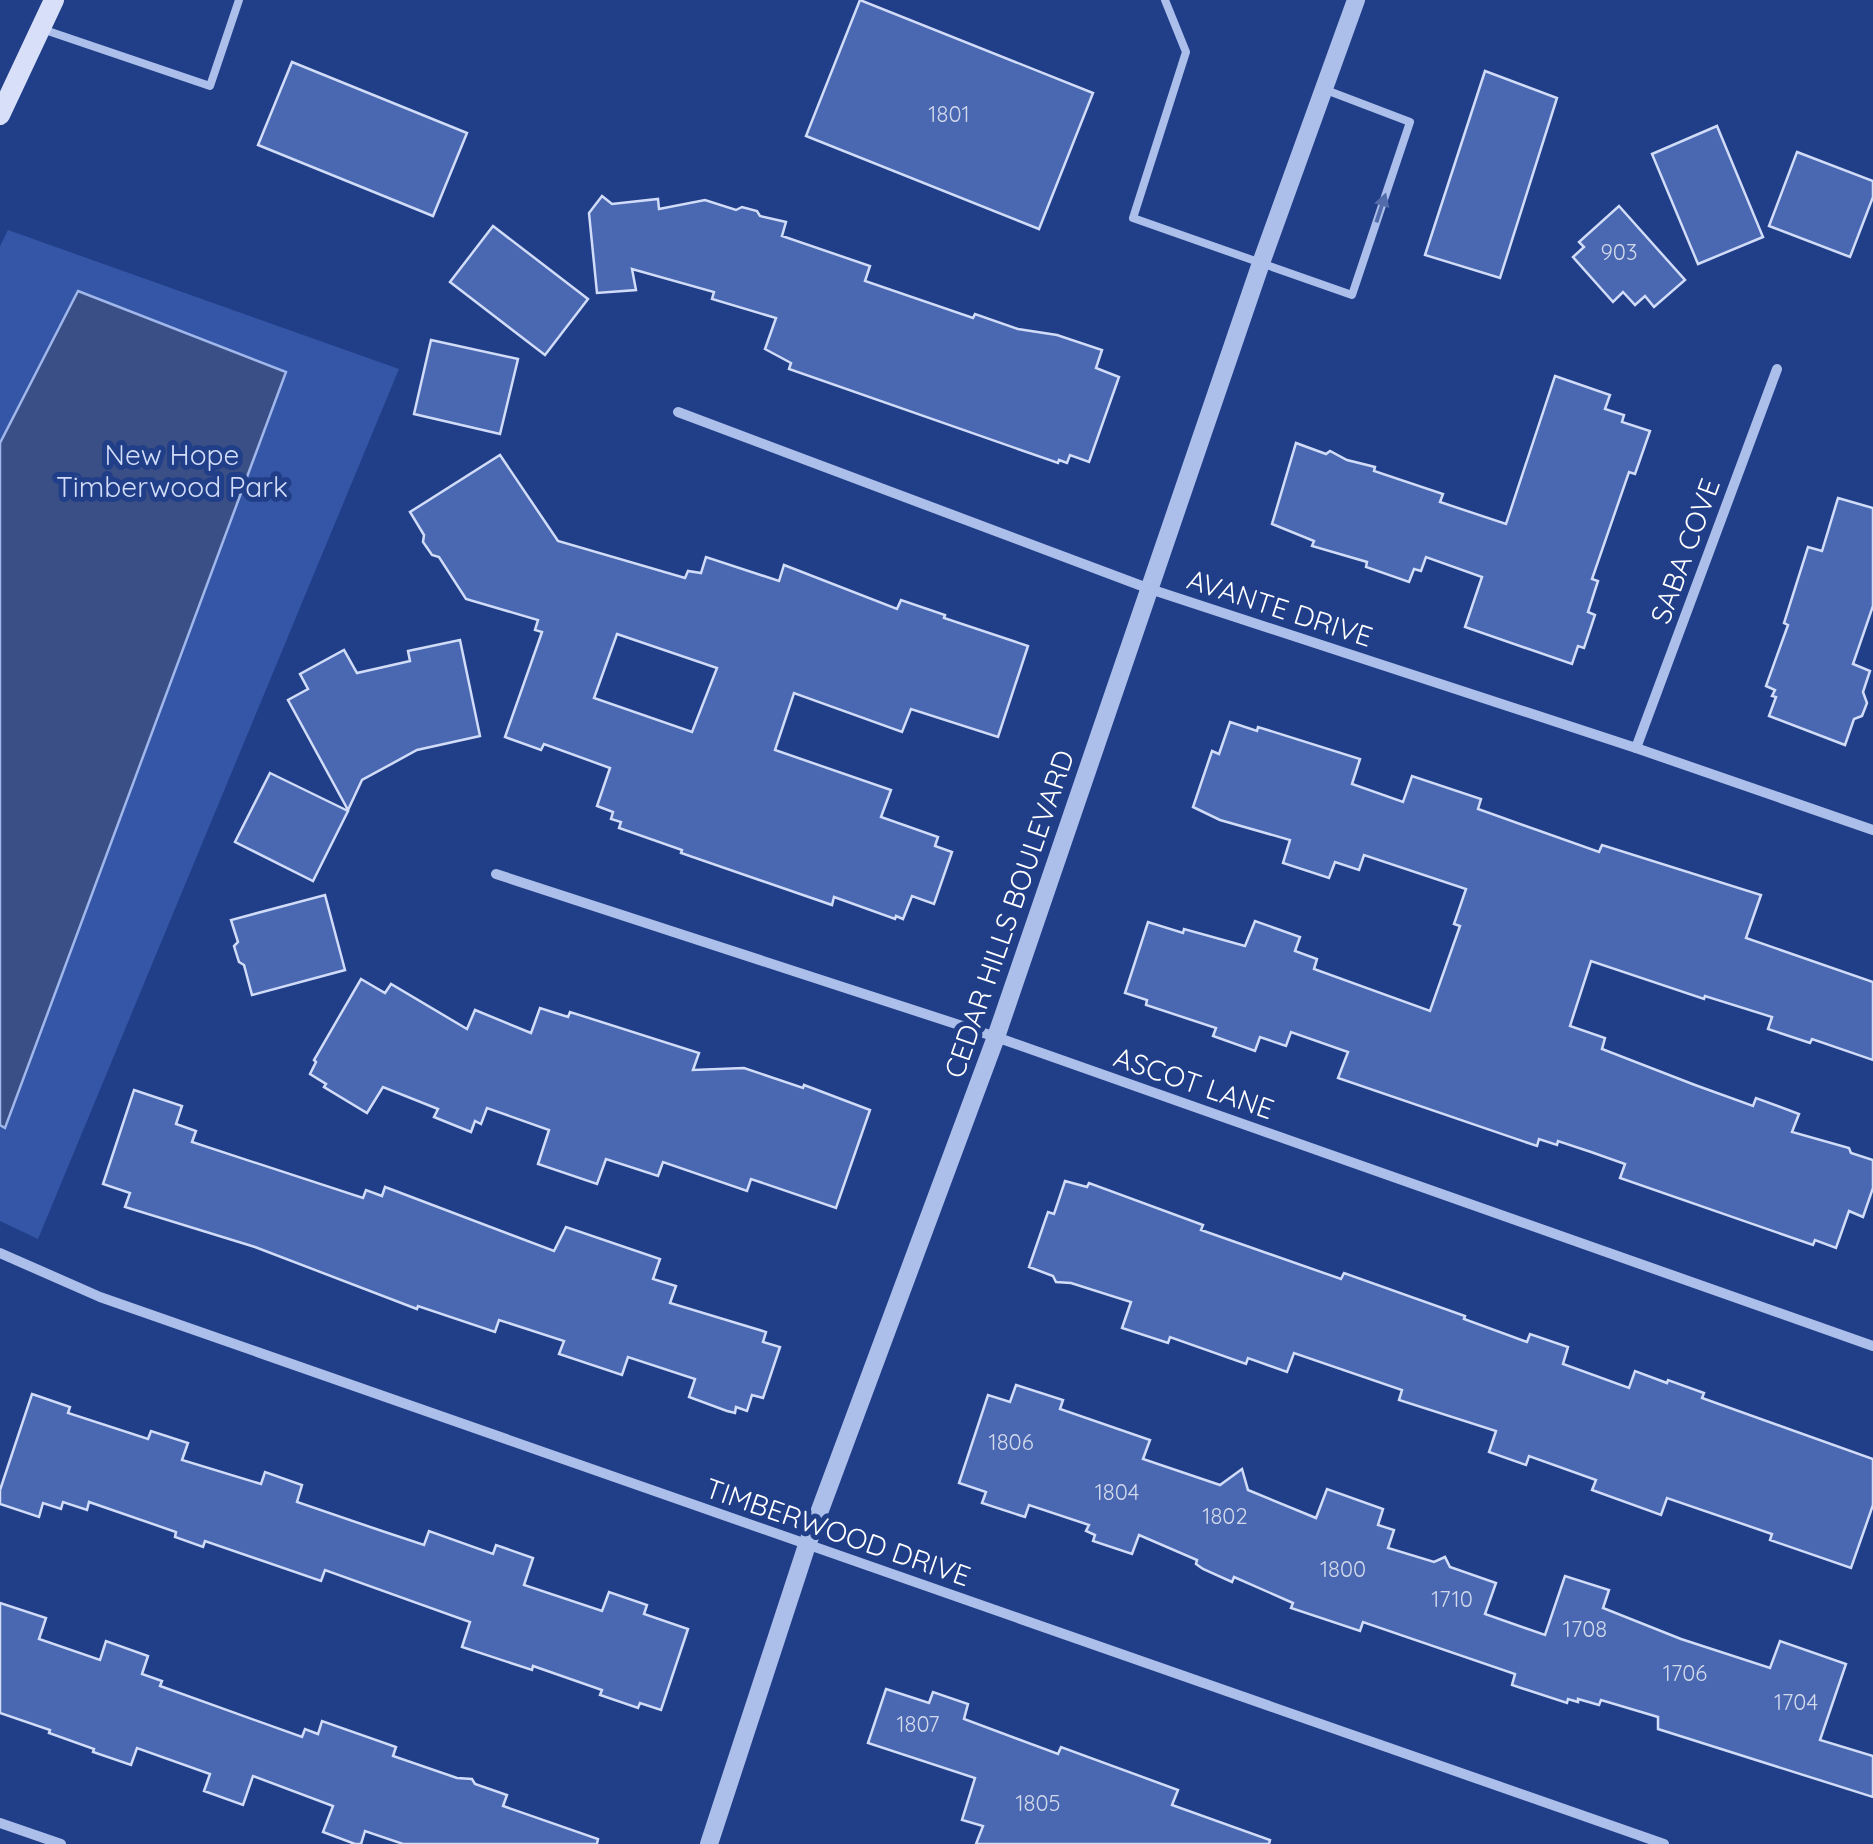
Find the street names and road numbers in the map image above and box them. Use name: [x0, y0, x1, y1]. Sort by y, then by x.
street label: SABA COVE: [1642, 474, 1727, 628]
street label: AVANTE DRIVE: [1183, 561, 1377, 654]
street label: CEDAR HILLS BOULEVARD: [936, 745, 1081, 1082]
street label: ASCOT LANE: [1110, 1039, 1279, 1126]
street label: TIMBERWOOD DRIVE: [701, 1470, 975, 1593]

